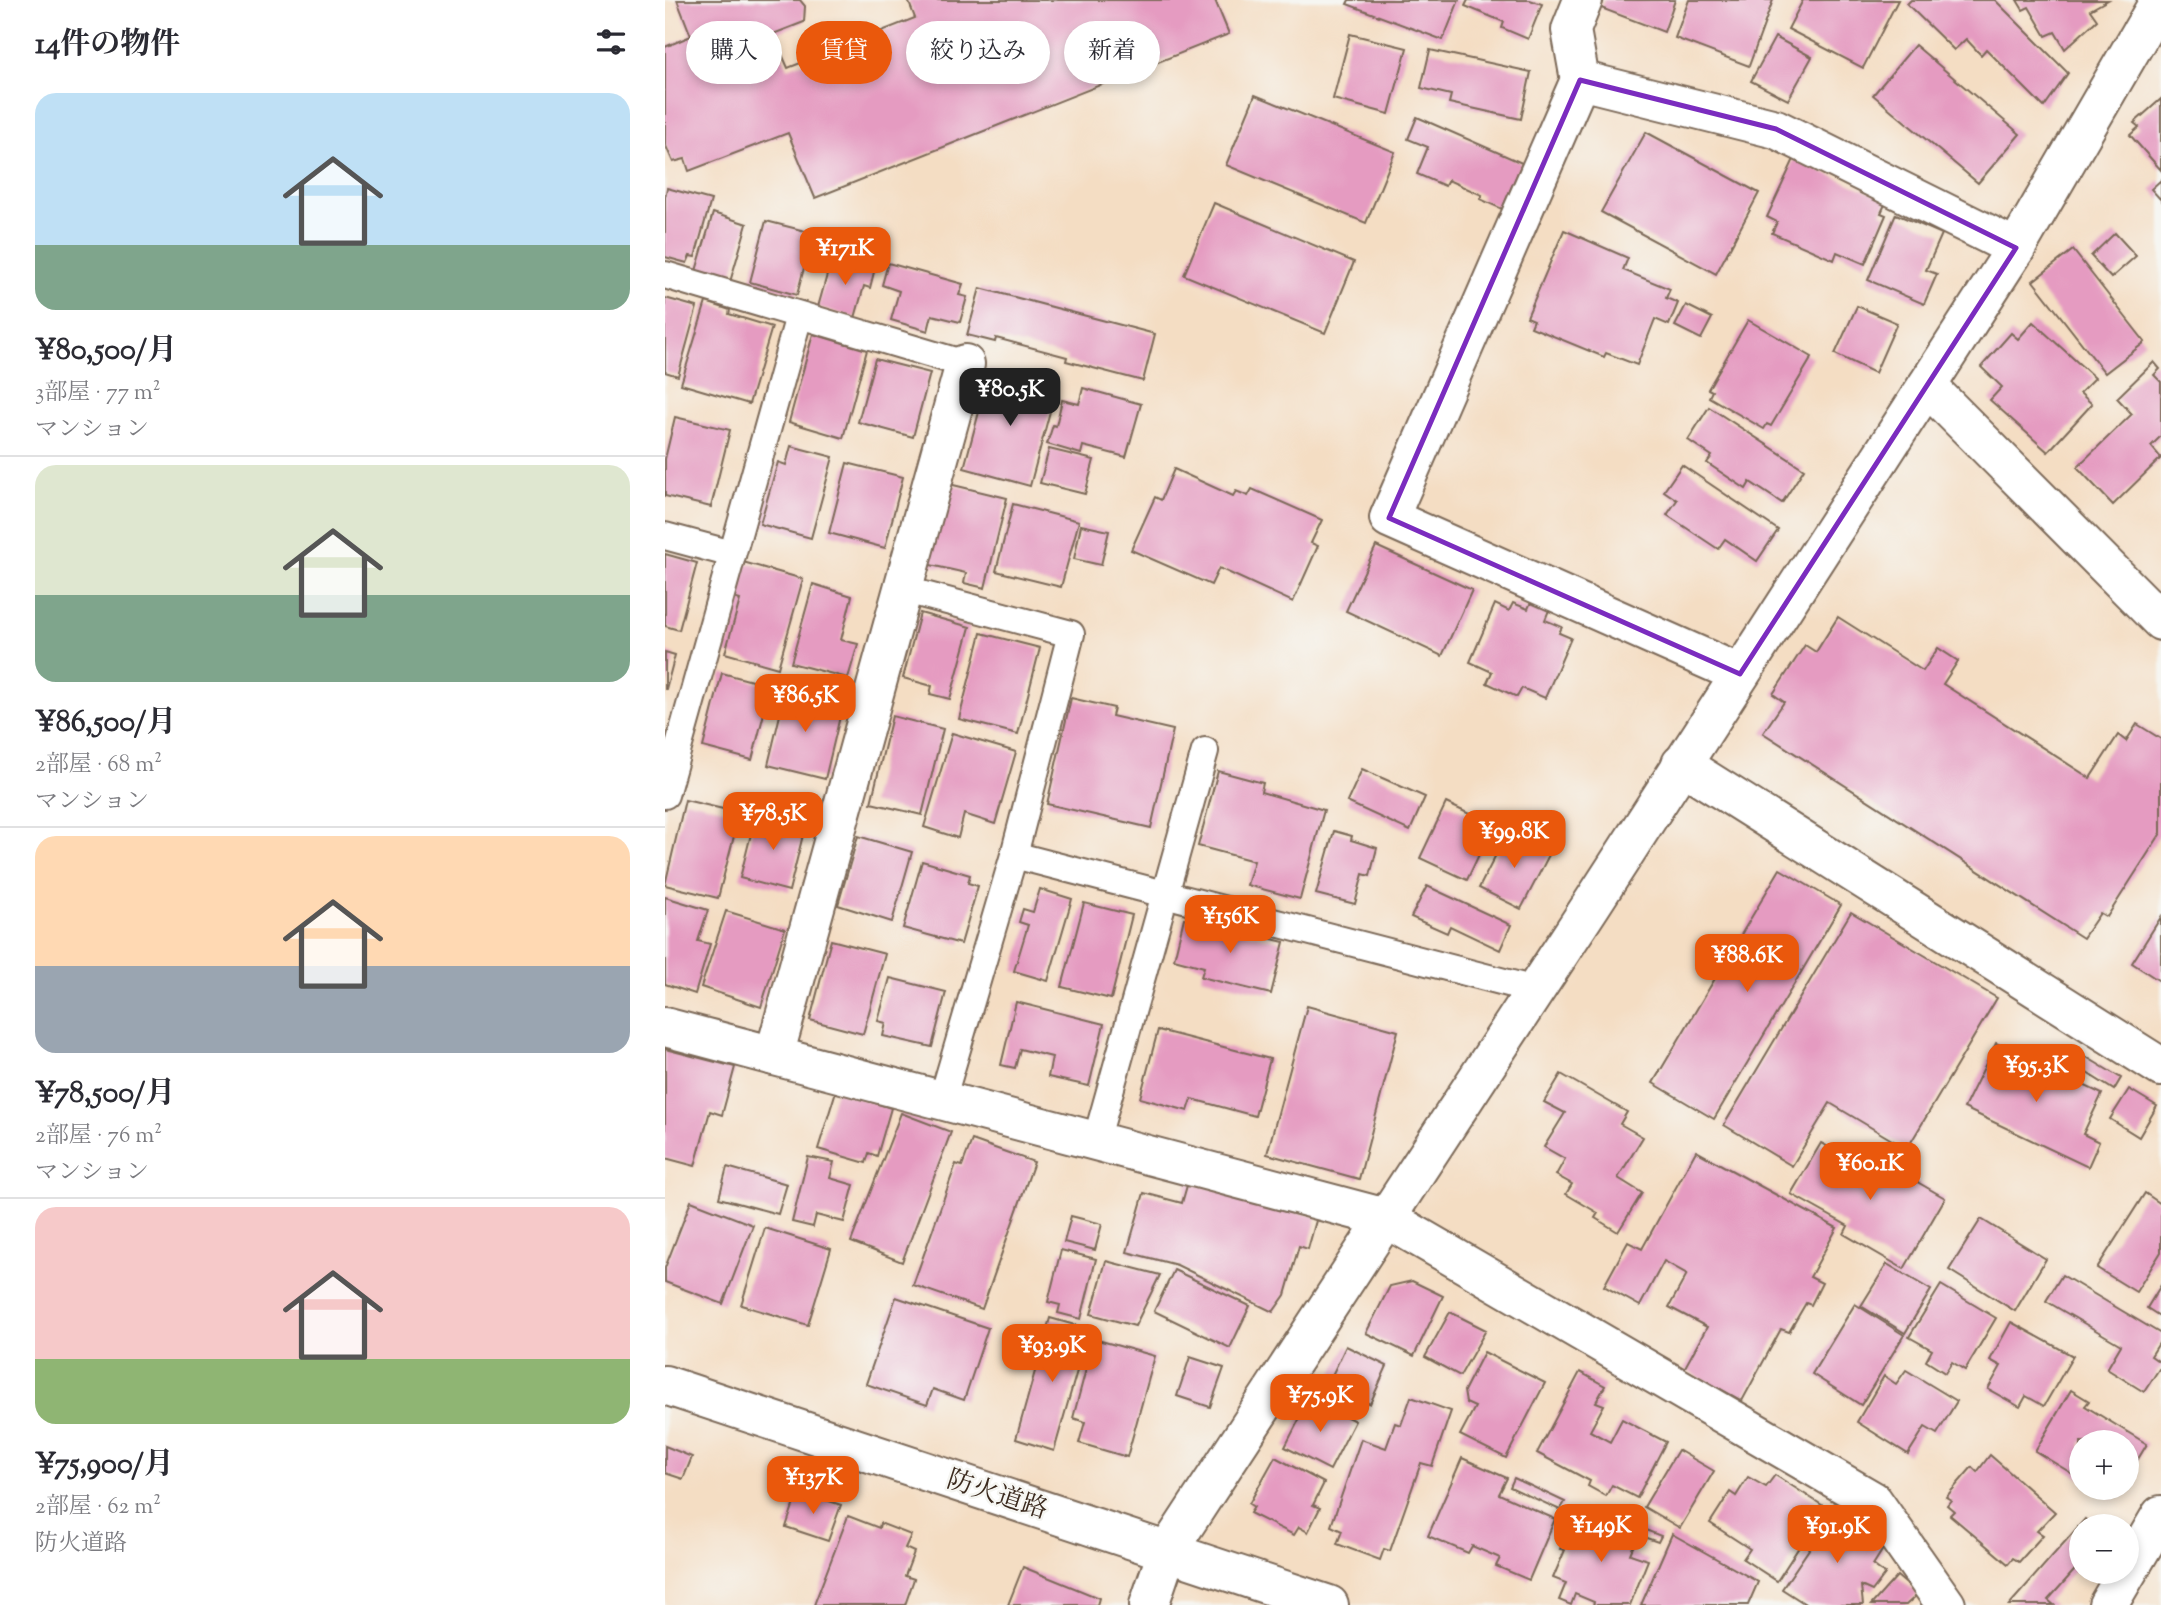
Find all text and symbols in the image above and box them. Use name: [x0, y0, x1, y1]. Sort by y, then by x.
chip: 購入: [686, 21, 782, 84]
chip: 賃貸: [796, 21, 892, 84]
chip: 絞り込み: [906, 21, 1050, 84]
chip: 新着: [1064, 21, 1160, 84]
icon: filters: [592, 23, 630, 61]
text: 14件の物件: [35, 24, 180, 67]
icon: home: [270, 138, 396, 264]
pin: ¥171K: [796, 228, 894, 287]
text: ¥171K: [816, 233, 874, 266]
text: ¥80,500/月: [35, 330, 177, 373]
pin: ¥80.5K: [953, 368, 1067, 428]
text: ¥80.5K: [975, 374, 1045, 407]
text: 3部屋 · 77 m²: [35, 377, 161, 410]
text: マンション: [35, 414, 149, 447]
icon: home: [270, 510, 396, 636]
pin: ¥86.5K: [748, 674, 862, 734]
text: ¥86.5K: [771, 680, 839, 713]
text: ¥86,500/月: [35, 702, 176, 745]
text: 2部屋 · 68 m²: [35, 749, 162, 782]
text: マンション: [35, 786, 149, 819]
pin: ¥78.5K: [716, 792, 830, 852]
text: ¥78.5K: [739, 798, 807, 831]
pin: ¥99.8K: [1457, 810, 1571, 870]
text: ¥99.8K: [1479, 816, 1549, 849]
icon: home: [270, 881, 396, 1007]
pin: ¥156K: [1181, 895, 1279, 955]
text: ¥156K: [1201, 901, 1259, 934]
pin: ¥88.6K: [1690, 934, 1804, 994]
text: ¥88.6K: [1711, 940, 1783, 973]
pin: ¥95.3K: [1979, 1044, 2093, 1104]
text: ¥95.3K: [2003, 1050, 2069, 1083]
text: ¥78,500/月: [35, 1073, 175, 1116]
text: 2部屋 · 76 m²: [35, 1120, 162, 1153]
pin: ¥60.1K: [1813, 1142, 1927, 1202]
text: ¥60.1K: [1836, 1148, 1904, 1181]
text: マンション: [35, 1157, 149, 1190]
icon: home: [270, 1252, 396, 1378]
pin: ¥93.9K: [995, 1324, 1109, 1384]
text: ¥93.9K: [1018, 1330, 1086, 1363]
pin: ¥75.9K: [1263, 1374, 1377, 1434]
text: ¥75.9K: [1286, 1380, 1354, 1413]
map controls: [2069, 1430, 2139, 1584]
button: +: [2069, 1430, 2139, 1500]
text: ¥75,900/月: [35, 1444, 174, 1487]
pin: ¥137K: [764, 1456, 862, 1516]
text: ¥137K: [783, 1462, 843, 1495]
street label: 防火道路: [942, 1462, 1052, 1530]
text: 2部屋 · 62 m²: [35, 1491, 161, 1524]
pin: ¥149K: [1552, 1504, 1650, 1564]
pin: ¥91.9K: [1780, 1506, 1894, 1565]
text: ¥149K: [1570, 1510, 1632, 1543]
text: ¥91.9K: [1804, 1511, 1870, 1544]
button: −: [2069, 1514, 2139, 1584]
text: 防火道路: [35, 1528, 127, 1561]

